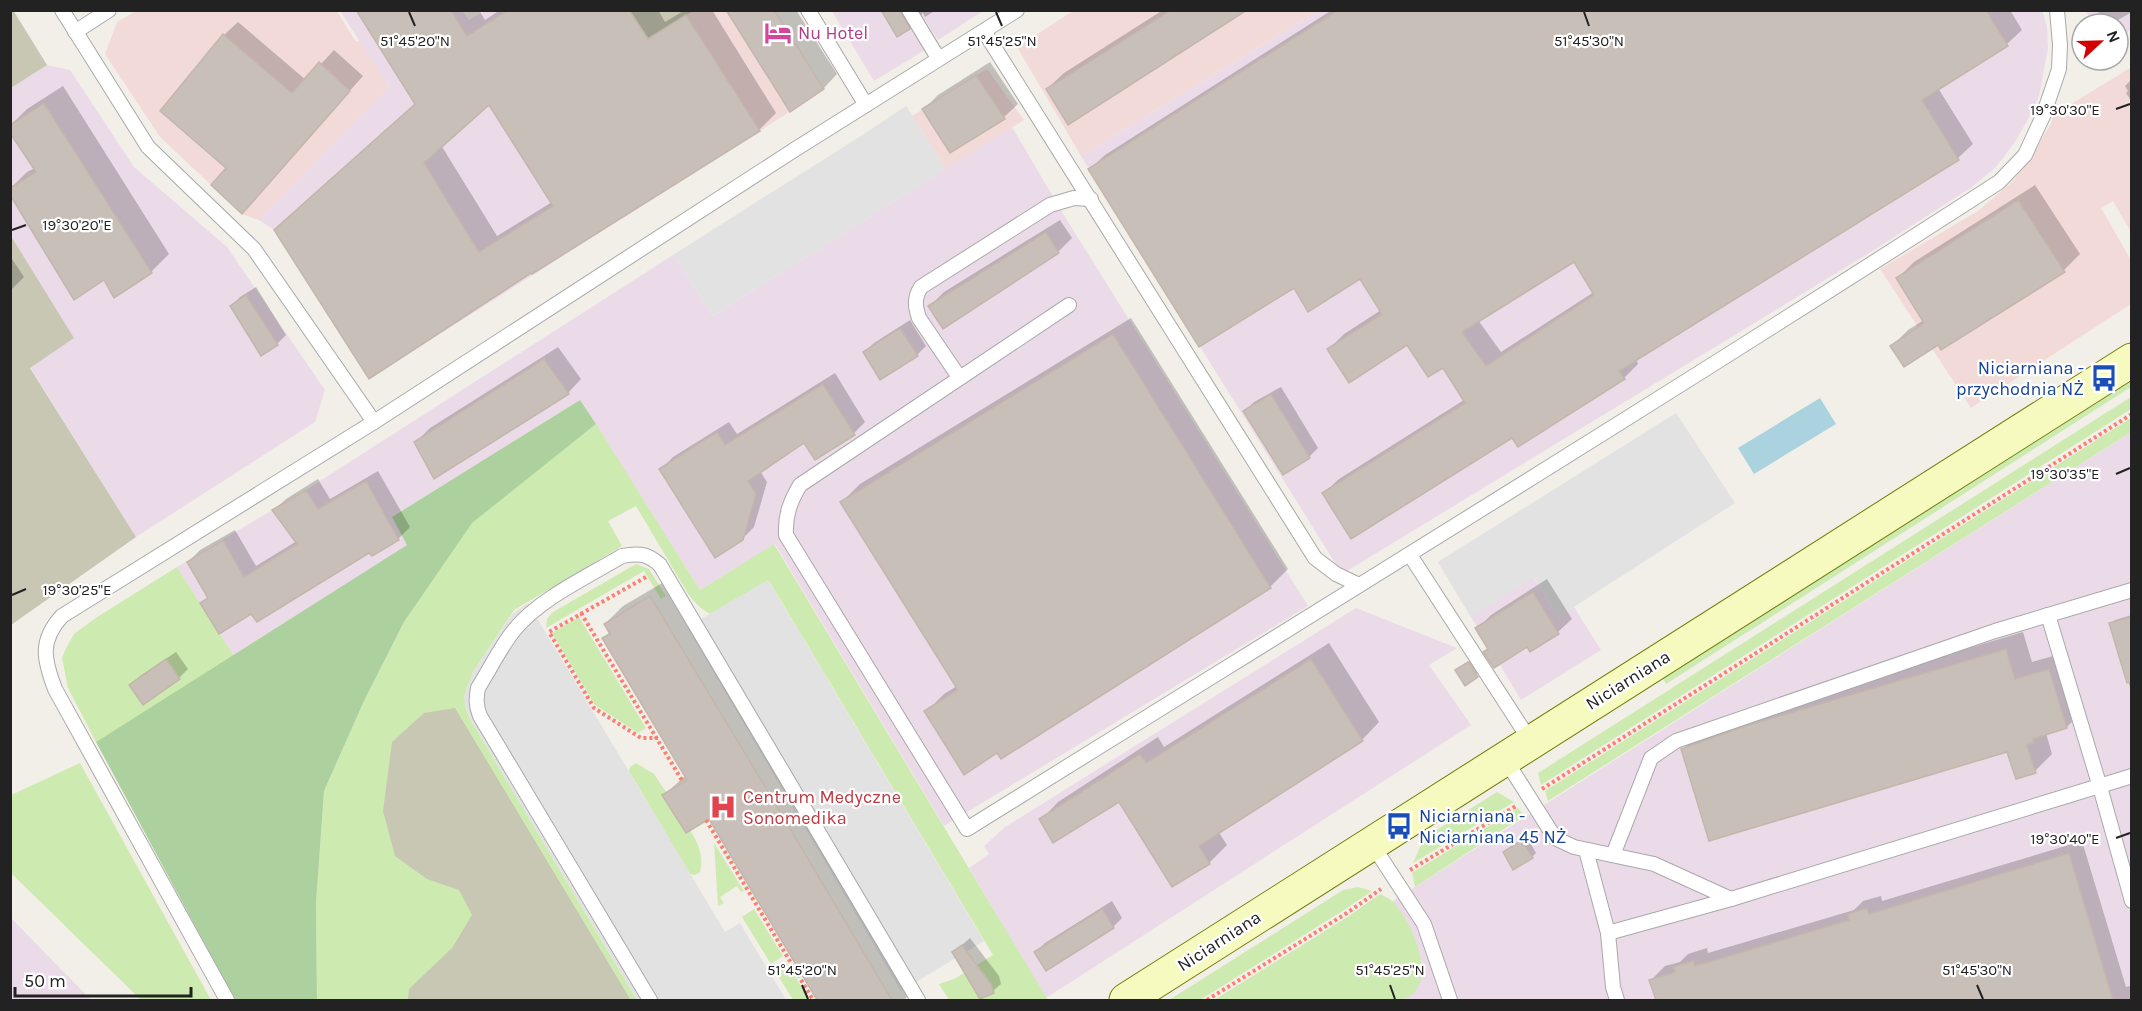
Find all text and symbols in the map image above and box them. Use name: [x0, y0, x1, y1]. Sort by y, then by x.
north arrow: [2070, 12, 2130, 72]
hotel icon: Nu Hotel: [763, 18, 793, 48]
place label: Nu Hotel: [798, 22, 868, 44]
text: N: [2102, 28, 2124, 45]
text: 51°45'20"N: [380, 32, 450, 50]
text: 51°45'25"N: [967, 32, 1037, 50]
text: 51°45'30"N: [1554, 32, 1624, 50]
text: 19°30'30"E: [2030, 101, 2100, 119]
text: 19°30'20"E: [42, 216, 112, 234]
place label: Niciarniana - przychodnia NŻ: [1956, 357, 2084, 400]
bus stop icon: Niciarniana - przychodnia NŻ: [2089, 363, 2119, 393]
text: 19°30'35"E: [2031, 465, 2099, 483]
text: 19°30'25"E: [43, 581, 111, 599]
street label: Niciarniana: [1582, 645, 1674, 715]
place label: Centrum Medyczne Sonomedika: [743, 786, 901, 829]
hospital icon: Centrum Medyczne Sonomedika: [708, 792, 738, 822]
place label: Niciarniana - Niciarniana 45 NŻ: [1419, 805, 1566, 848]
bus stop icon: Niciarniana - Niciarniana 45 NŻ: [1384, 811, 1414, 841]
text: 19°30'40"E: [2031, 830, 2099, 848]
street label: Niciarniana: [1173, 906, 1265, 976]
scale bar: [15, 960, 190, 998]
text: 51°45'20"N: [767, 961, 837, 979]
text: 51°45'25"N: [1355, 961, 1425, 979]
text: 51°45'30"N: [1942, 961, 2012, 979]
text: 50 m: [24, 970, 66, 992]

